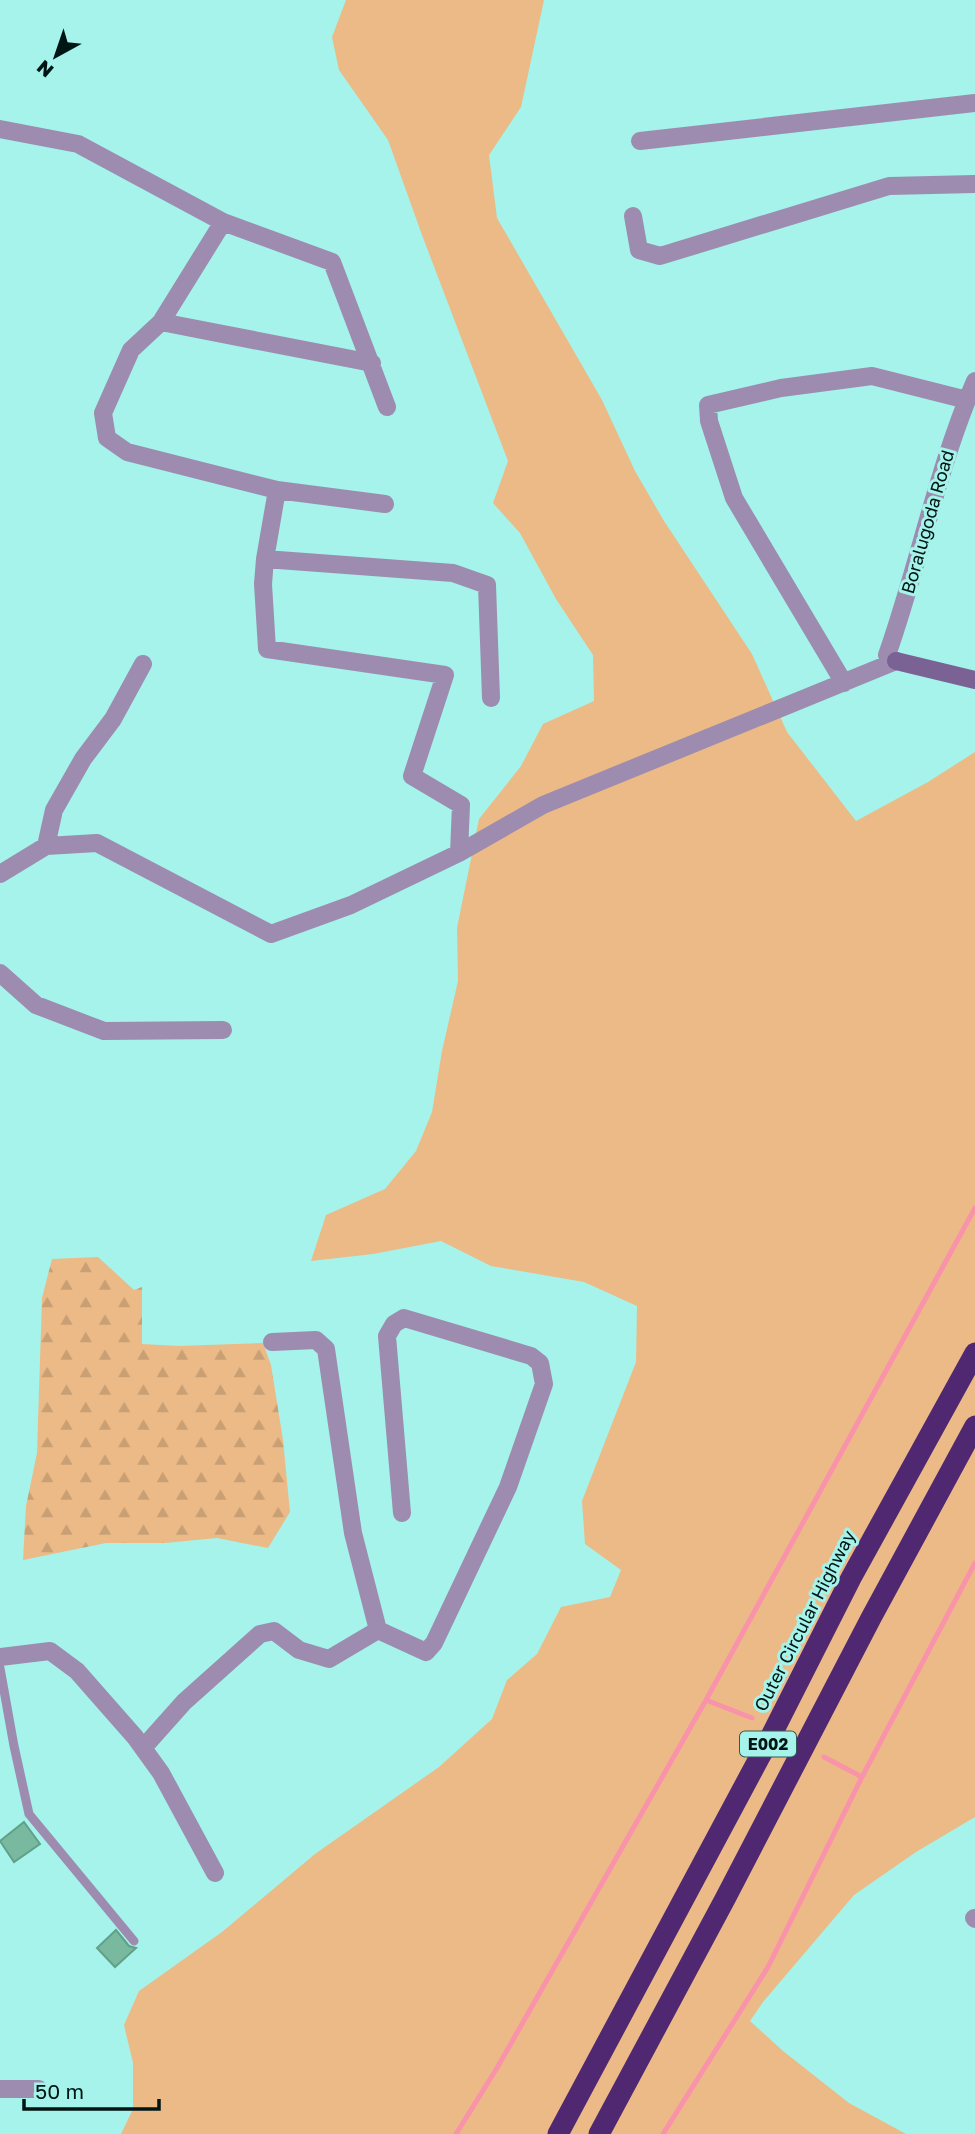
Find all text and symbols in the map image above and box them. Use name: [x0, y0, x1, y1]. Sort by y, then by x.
north arrow: [21, 21, 91, 91]
text: N: [32, 56, 58, 83]
street label: Boralugoda Road: [896, 447, 958, 596]
street label: Outer Circular Highway: [749, 1526, 859, 1715]
road number: E002: [740, 1732, 796, 1756]
scale bar: [24, 2068, 159, 2112]
text: 50 m: [35, 2078, 84, 2104]

